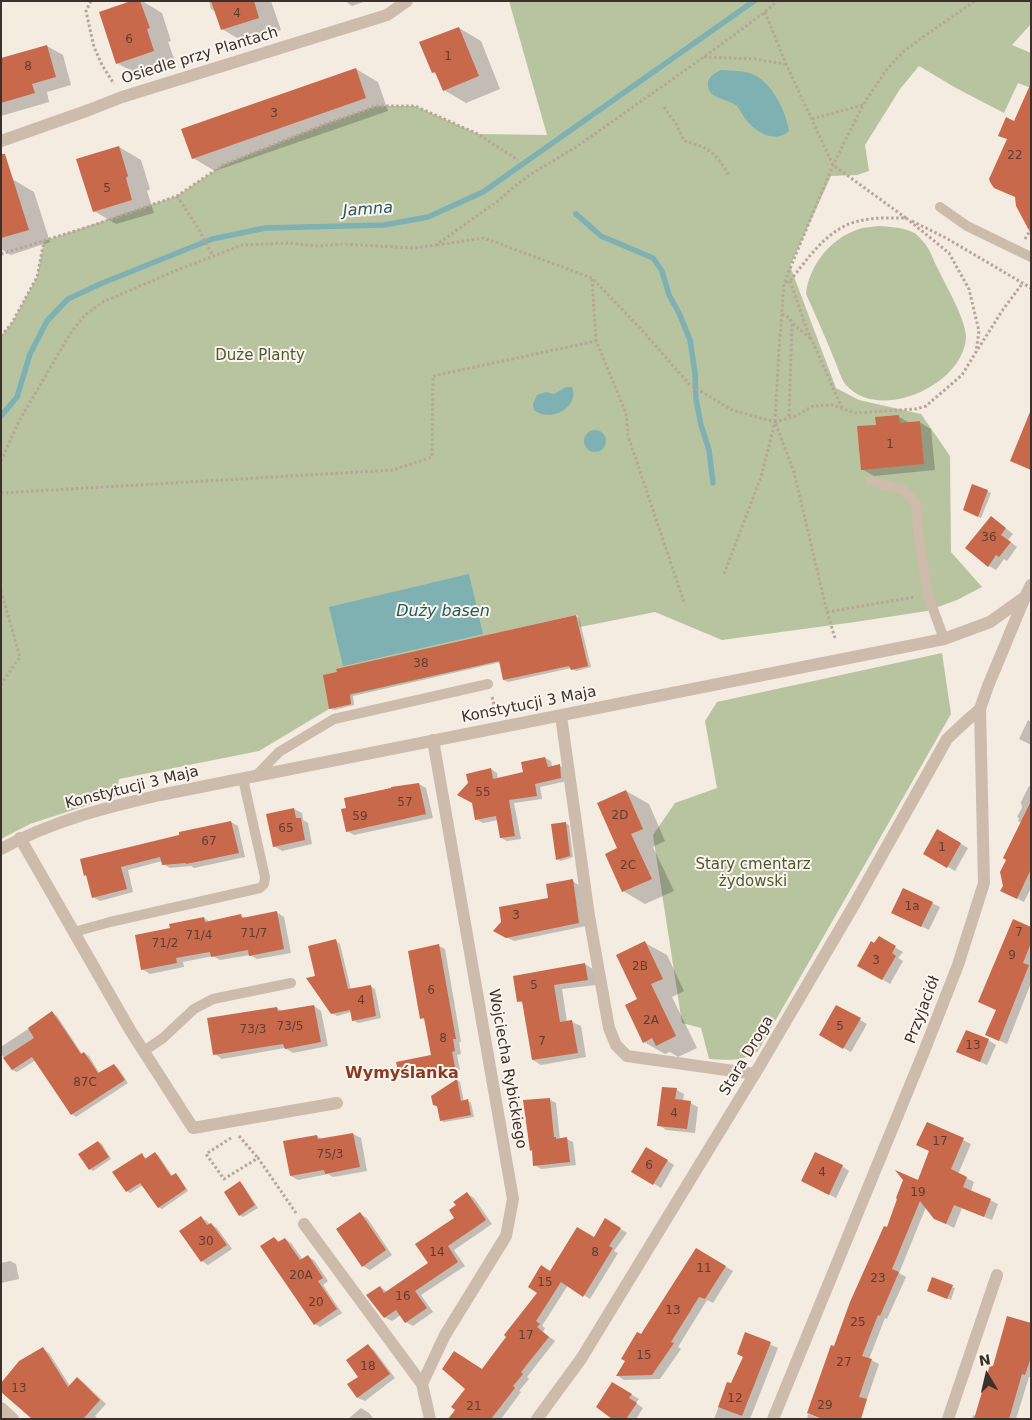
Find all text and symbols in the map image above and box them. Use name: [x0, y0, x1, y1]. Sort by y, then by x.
house number: 4: [233, 7, 241, 21]
street label: Osiedle przy Plantach: [120, 24, 280, 88]
house number: 6: [125, 33, 133, 47]
house number: 1: [444, 50, 452, 64]
house number: 8: [24, 60, 32, 74]
house number: 3: [270, 107, 278, 121]
house number: 22: [1007, 149, 1023, 163]
house number: 5: [103, 182, 111, 196]
water label: Jamna: [342, 199, 394, 221]
park label: Duże Planty: [215, 347, 305, 365]
house number: 1: [886, 438, 894, 452]
house number: 36: [981, 531, 997, 545]
water label: Duży basen: [396, 602, 490, 622]
house number: 38: [413, 657, 429, 671]
street label: Konstytucji 3 Maja: [460, 683, 598, 727]
street label: Konstytucji 3 Maja: [63, 763, 201, 813]
house number: 55: [475, 786, 491, 800]
house number: 57: [397, 796, 413, 810]
house number: 2D: [612, 809, 628, 823]
house number: 59: [352, 810, 368, 824]
house number: 65: [278, 822, 294, 836]
house number: 67: [201, 835, 217, 849]
house number: 1: [938, 841, 946, 855]
park label: Stary cmentarz żydowski: [695, 856, 811, 891]
house number: 2C: [620, 859, 636, 873]
house number: 1a: [905, 900, 919, 914]
house number: 3: [512, 909, 520, 923]
house number: 7: [1015, 926, 1023, 940]
house number: 71/7: [241, 927, 267, 941]
house number: 71/4: [186, 929, 212, 943]
house number: 71/2: [152, 937, 178, 951]
house number: 9: [1008, 949, 1016, 963]
house number: 3: [872, 954, 880, 968]
house number: 2B: [632, 960, 648, 974]
street label: Przyjaciół: [902, 974, 944, 1046]
house number: 5: [530, 979, 538, 993]
house number: 6: [427, 984, 435, 998]
street label: Wojciecha Rybickiego: [484, 988, 530, 1150]
house number: 4: [357, 994, 365, 1008]
street label: Stara Droga: [716, 1013, 778, 1099]
house number: 2A: [643, 1014, 659, 1028]
house number: 73/5: [277, 1020, 303, 1034]
house number: 5: [836, 1020, 844, 1034]
house number: 73/3: [240, 1023, 266, 1037]
house number: 8: [439, 1032, 447, 1046]
house number: 7: [538, 1035, 546, 1049]
house number: 13: [965, 1039, 981, 1053]
district label: Wymyślanka: [345, 1064, 459, 1084]
house number: 87C: [73, 1076, 97, 1090]
house number: 4: [670, 1107, 678, 1121]
house number: 17: [932, 1135, 948, 1149]
house number: 75/3: [317, 1148, 343, 1162]
house number: 6: [645, 1159, 653, 1173]
house number: 4: [818, 1166, 826, 1180]
house number: 19: [910, 1186, 926, 1200]
house number: 30: [198, 1235, 214, 1249]
house number: 14: [429, 1246, 445, 1260]
house number: 8: [591, 1246, 599, 1260]
house number: 11: [696, 1262, 712, 1276]
house number: 20A: [289, 1269, 313, 1283]
house number: 23: [870, 1272, 886, 1286]
house number: 15: [537, 1276, 553, 1290]
house number: 16: [395, 1290, 411, 1304]
house number: 20: [308, 1296, 324, 1310]
house number: 13: [665, 1304, 681, 1318]
house number: 25: [850, 1316, 866, 1330]
house number: 17: [518, 1329, 534, 1343]
house number: 15: [636, 1349, 652, 1363]
north arrow: [962, 1350, 1012, 1400]
text: N: [978, 1351, 992, 1369]
house number: 27: [836, 1356, 852, 1370]
house number: 18: [360, 1360, 376, 1374]
house number: 13: [11, 1382, 27, 1396]
house number: 12: [727, 1392, 743, 1406]
house number: 29: [817, 1399, 833, 1413]
house number: 21: [466, 1400, 482, 1414]

